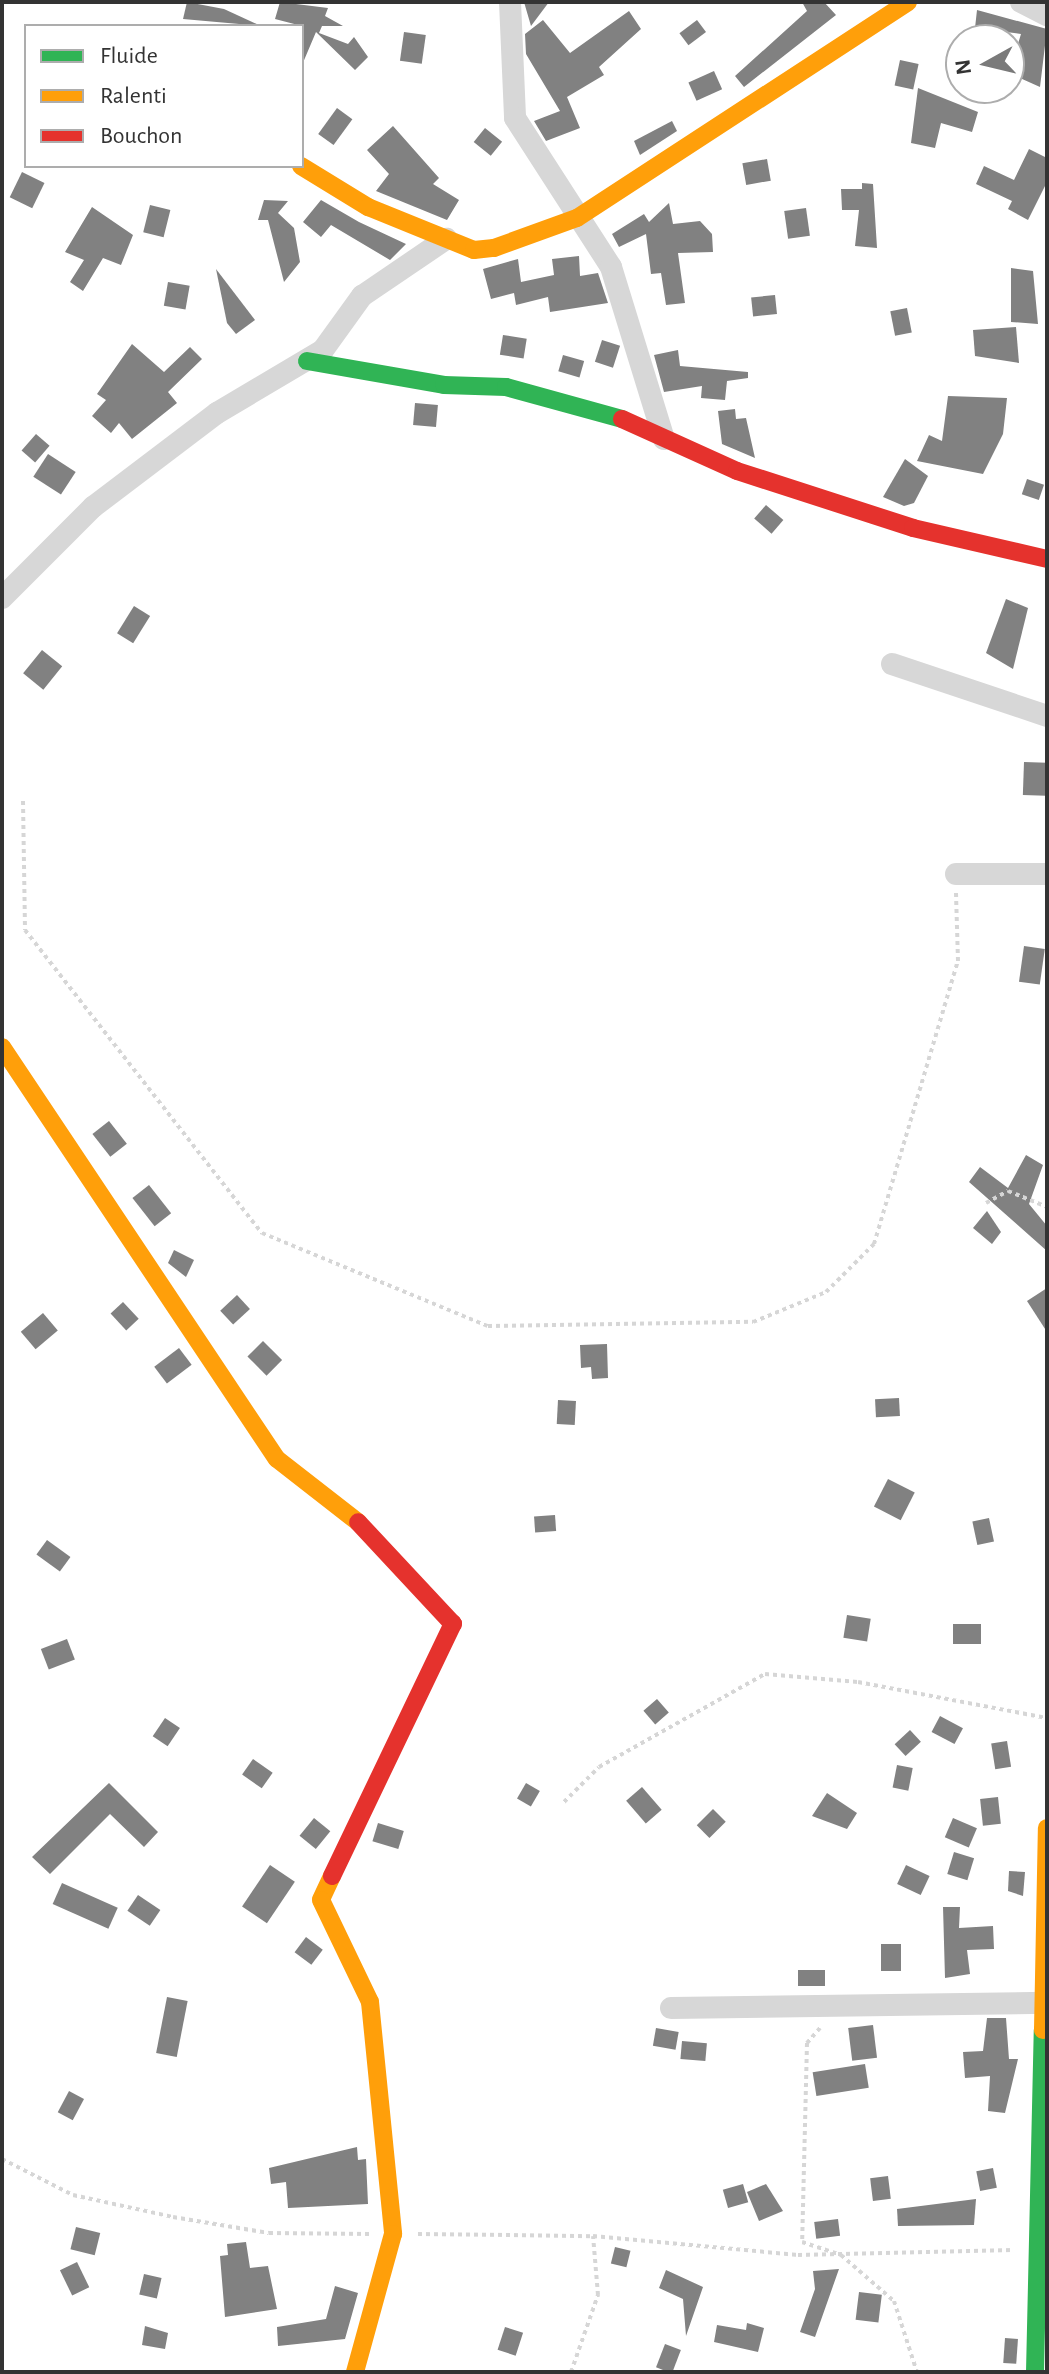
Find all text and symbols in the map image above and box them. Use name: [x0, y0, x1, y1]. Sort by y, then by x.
legend: [24, 24, 304, 168]
north arrow: [945, 24, 1025, 104]
text: Fluide: [100, 44, 158, 68]
text: N: [951, 58, 975, 76]
text: Ralenti: [100, 84, 167, 108]
text: Bouchon: [100, 124, 182, 148]

